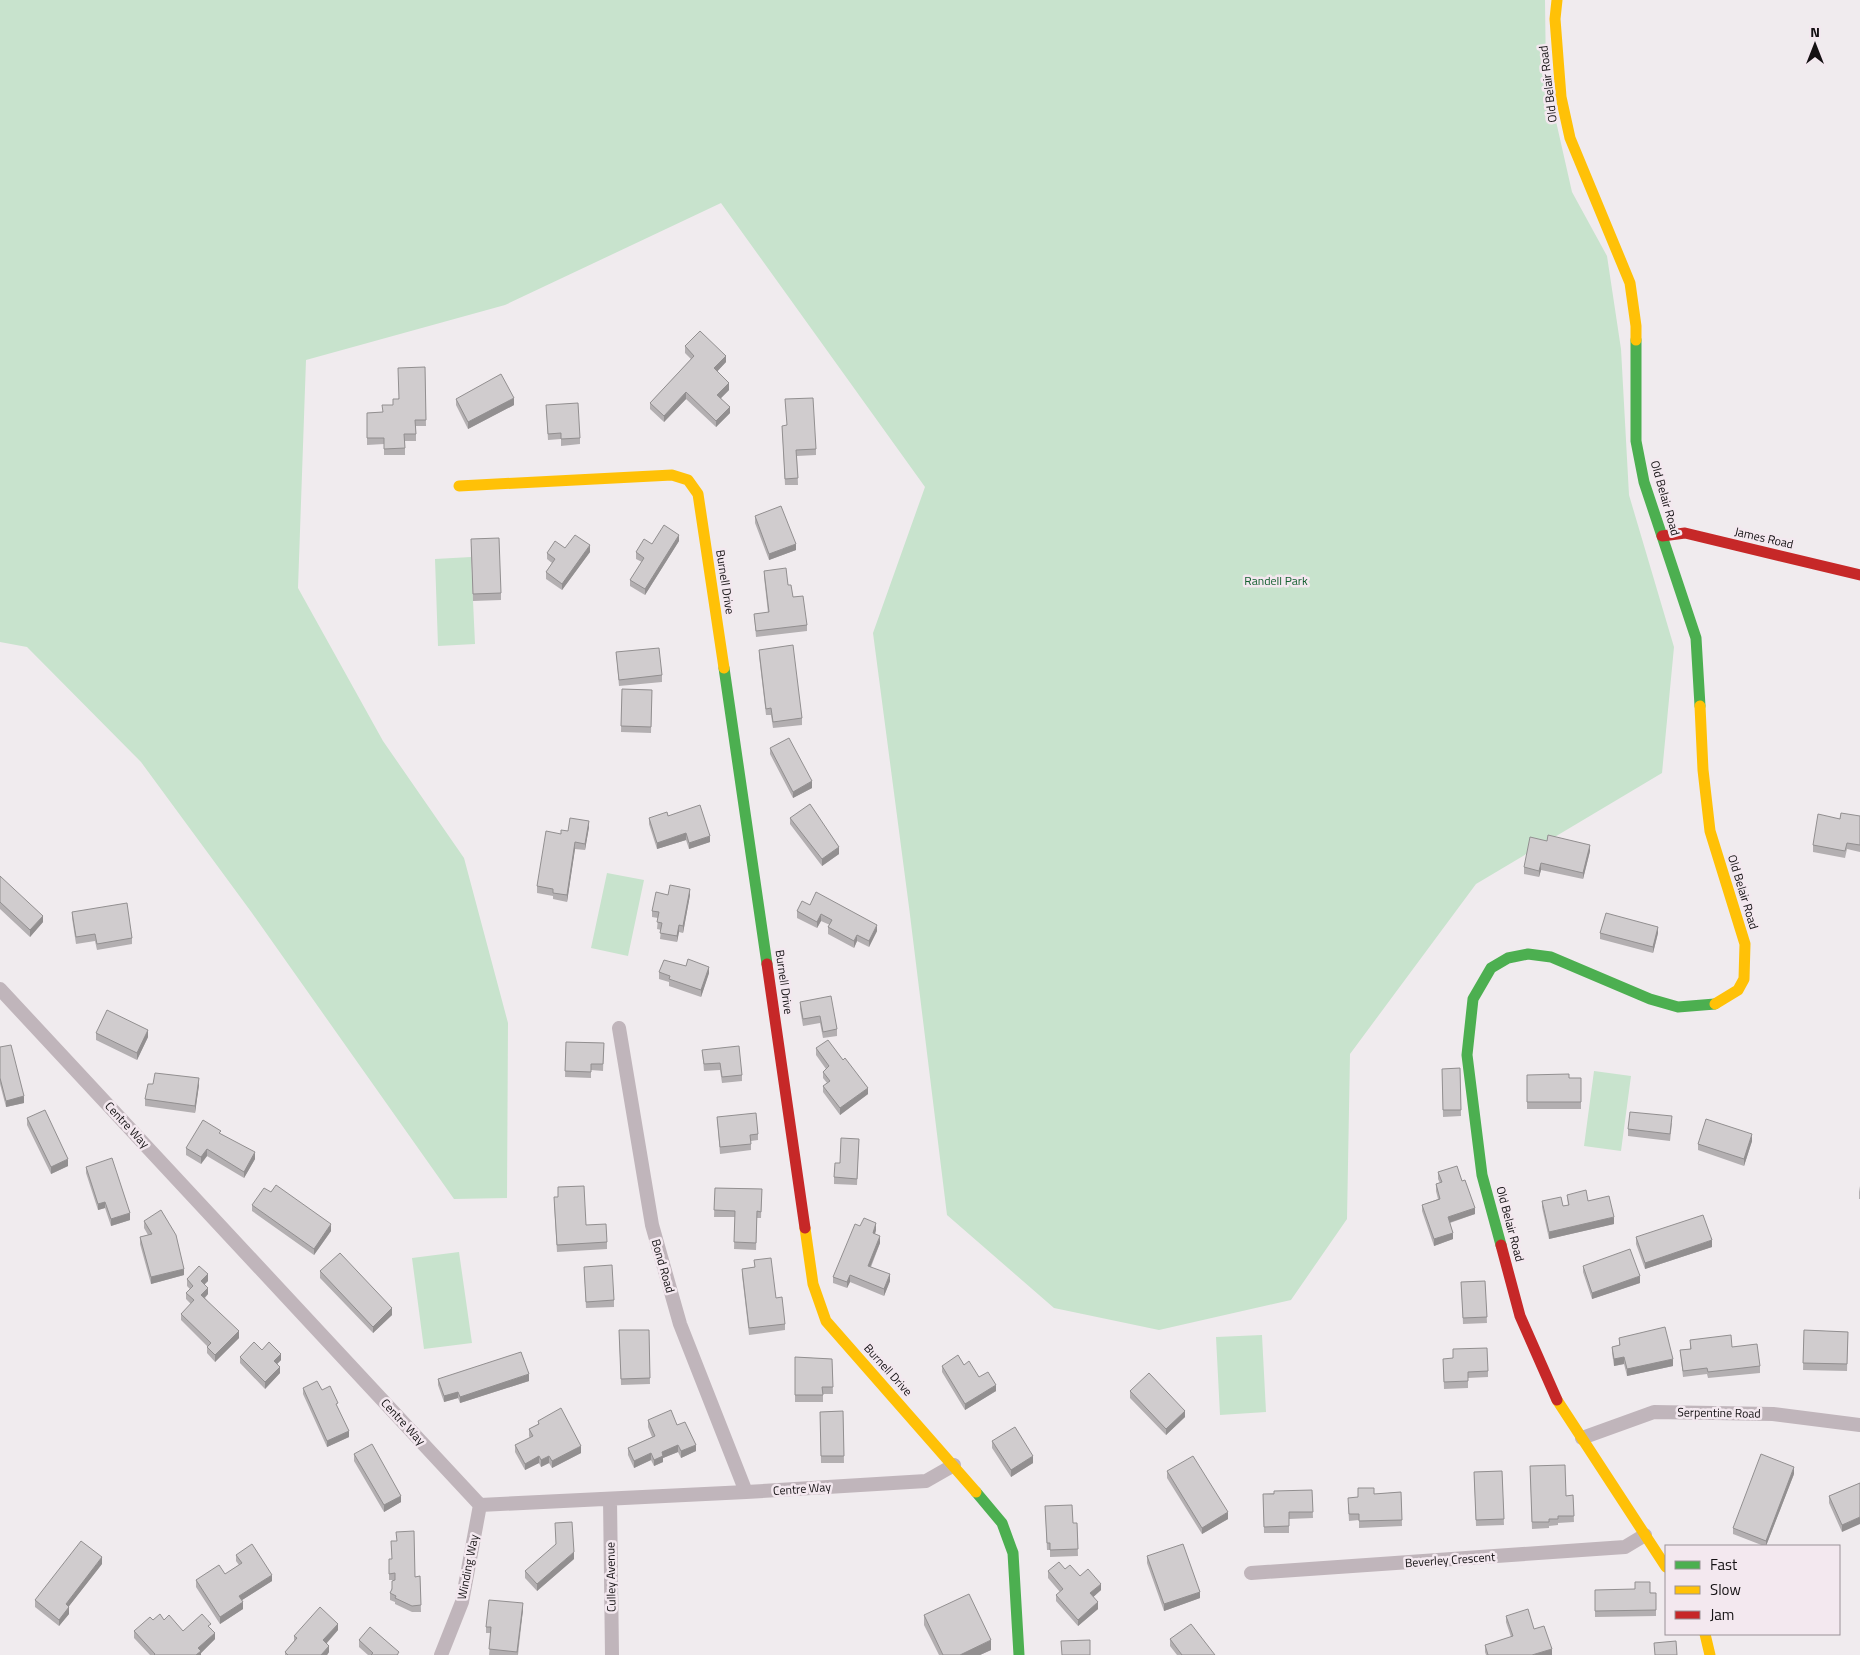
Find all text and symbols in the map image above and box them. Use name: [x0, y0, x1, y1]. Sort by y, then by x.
north arrow: [1790, 20, 1840, 70]
text: N: [1810, 21, 1820, 42]
street label: Old Belair Road: [1533, 45, 1562, 124]
street label: Old Belair Road: [1646, 458, 1685, 538]
street label: James Road: [1733, 522, 1795, 553]
street label: Burnell Drive: [711, 548, 740, 615]
park label: Randell Park: [1244, 571, 1308, 590]
street label: Old Belair Road: [1723, 852, 1764, 932]
street label: Burnell Drive: [771, 948, 798, 1015]
street label: Centre Way: [101, 1097, 154, 1152]
street label: Old Belair Road: [1491, 1184, 1530, 1264]
street label: Bond Road: [647, 1237, 680, 1295]
street label: Burnell Drive: [860, 1339, 917, 1400]
street label: Centre Way: [377, 1394, 430, 1449]
street label: Serpentine Road: [1677, 1402, 1761, 1423]
street label: Centre Way: [772, 1477, 832, 1500]
street label: Winding Way: [452, 1532, 483, 1601]
street label: Culley Avenue: [600, 1542, 621, 1612]
legend: [1665, 1545, 1840, 1635]
street label: Beverley Crescent: [1404, 1547, 1496, 1572]
text: Fast: [1710, 1553, 1738, 1576]
text: Slow: [1710, 1578, 1741, 1601]
text: Jam: [1710, 1603, 1734, 1626]

